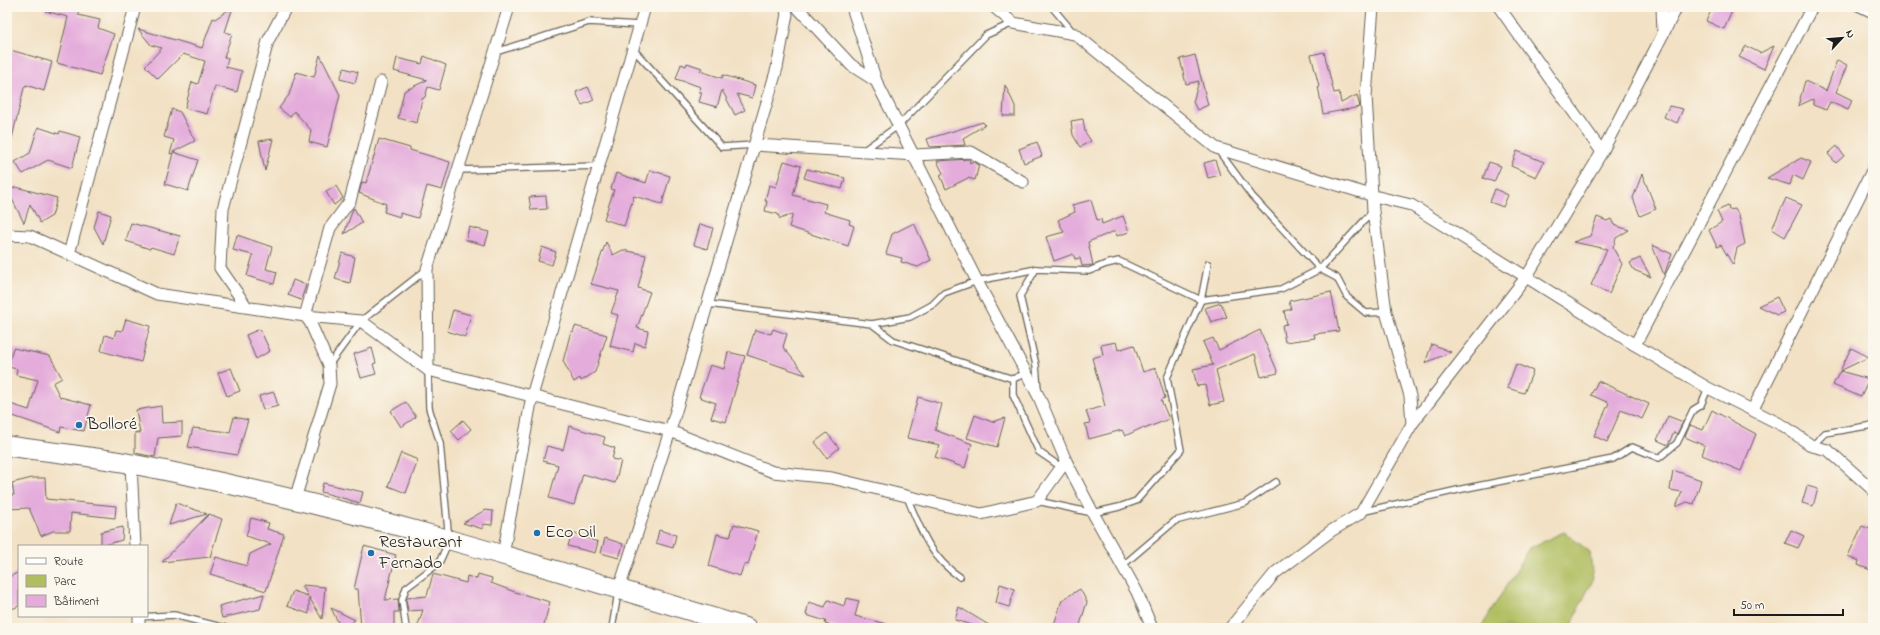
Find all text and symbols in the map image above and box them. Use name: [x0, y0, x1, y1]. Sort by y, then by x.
north arrow: [1822, 18, 1862, 58]
text: N: [1841, 27, 1859, 41]
place label: Bolloré: [86, 412, 138, 438]
marker: Bolloré: [74, 420, 84, 430]
place label: Eco Oil: [545, 520, 596, 546]
marker: Eco Oil: [532, 528, 542, 538]
place label: Restaurant Fernado: [378, 530, 462, 577]
legend: [18, 545, 148, 617]
marker: Restaurant Fernado: [366, 548, 376, 558]
text: Route: [54, 553, 84, 571]
text: Parc: [54, 573, 76, 591]
scale bar: [1734, 591, 1843, 617]
text: Bâtiment: [53, 593, 99, 611]
text: 50 m: [1740, 597, 1764, 615]

